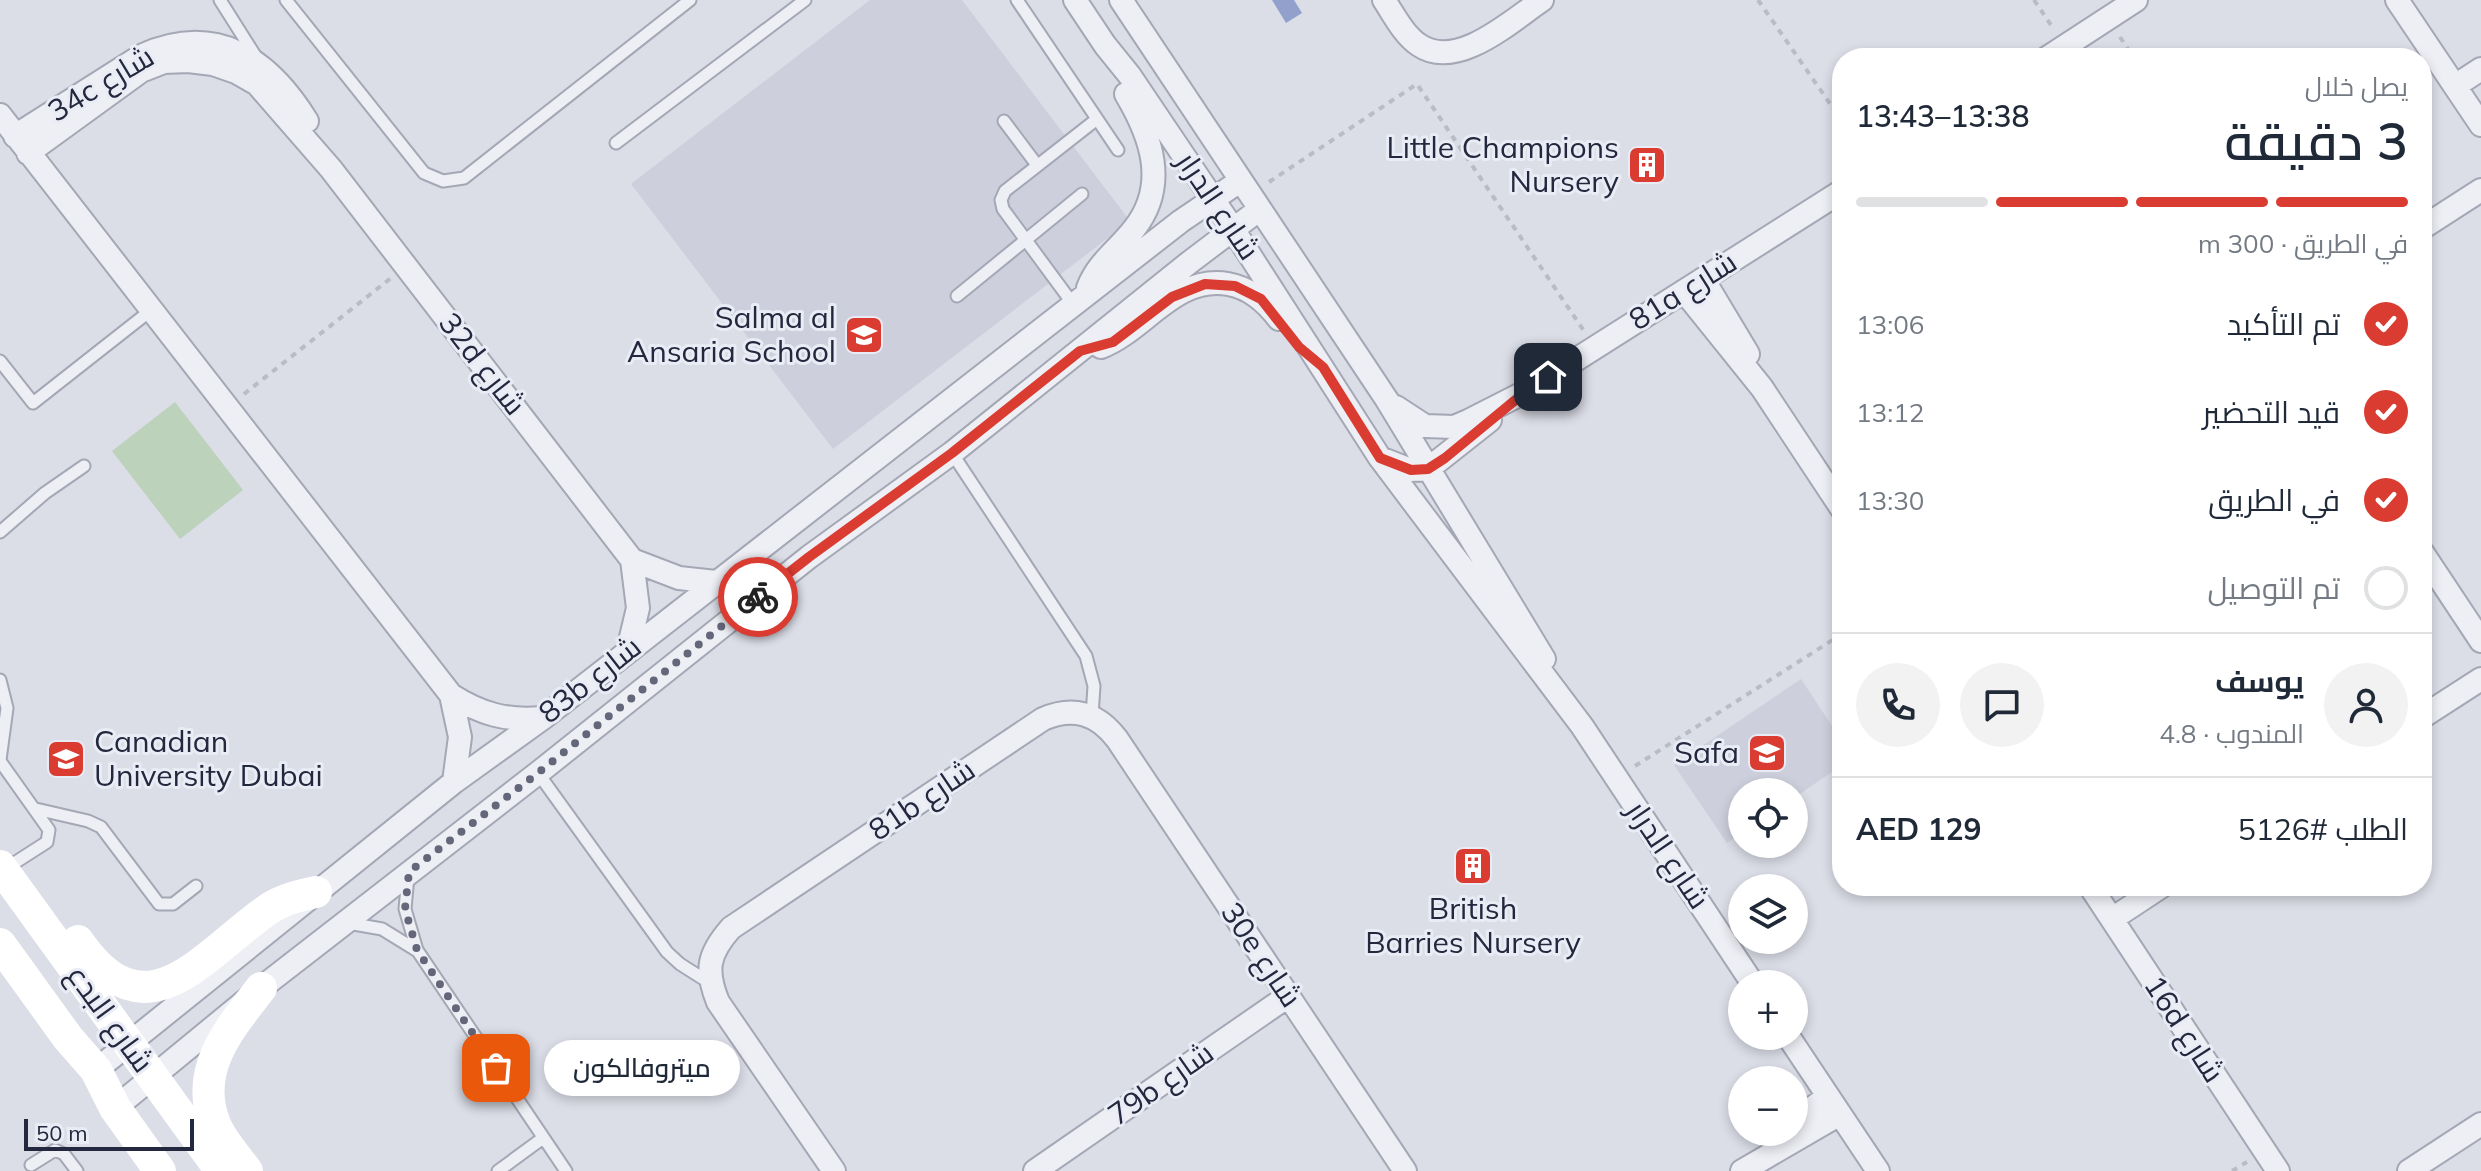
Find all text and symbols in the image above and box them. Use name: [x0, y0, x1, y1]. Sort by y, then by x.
street label: 34c شارع: [41, 37, 161, 131]
text: يصل خلال: [2305, 70, 2408, 103]
text: 13:38–13:43: [1856, 97, 2029, 135]
text: 3 دقيقة: [2224, 108, 2408, 173]
place label: Little Champions Nursery: [1386, 128, 1619, 200]
street label: شارع الدرار: [1166, 143, 1269, 268]
building icon: Little Champions Nursery: [1626, 144, 1668, 186]
text: في الطريق · 300 m: [2198, 227, 2408, 260]
street label: 81a شارع: [1622, 242, 1744, 340]
place label: Salma al Ansaria School: [627, 298, 836, 370]
icon: check: [2364, 302, 2408, 346]
street label: 32d شارع: [429, 304, 535, 424]
text: تم التأكيد: [2227, 305, 2340, 343]
text: 13:06: [1856, 308, 1924, 341]
school or university icon: Salma al Ansaria School: [843, 314, 885, 356]
pin: [1514, 343, 1582, 411]
icon: home: [1526, 355, 1570, 399]
icon: check: [2364, 390, 2408, 434]
text: قيد التحضير: [2202, 393, 2340, 431]
text: 13:12: [1856, 396, 1924, 429]
icon: check: [2364, 478, 2408, 522]
text: في الطريق: [2208, 481, 2340, 519]
text: 13:30: [1856, 484, 1924, 517]
courier: [718, 557, 798, 637]
text: تم التوصيل: [2208, 569, 2340, 607]
icon: bike: [736, 575, 780, 619]
street label: 83b شارع: [530, 627, 650, 733]
text: يوسف: [2215, 662, 2304, 700]
button: phone: [1856, 663, 1940, 747]
button: chat: [1960, 663, 2044, 747]
button: person: [2324, 663, 2408, 747]
text: المندوب · 4.8: [2159, 717, 2304, 750]
place label: Canadian University Dubai: [94, 722, 323, 794]
school or university icon: Safa: [1746, 732, 1788, 774]
place label: Safa: [1674, 733, 1739, 771]
school or university icon: Canadian University Dubai: [45, 738, 87, 780]
street label: 81b شارع: [861, 750, 983, 850]
map controls: [1728, 778, 1808, 1146]
button: locate: [1728, 778, 1808, 858]
street label: شارع الدرار: [1616, 792, 1719, 917]
text: AED 129: [1856, 810, 1981, 848]
text: الطلب #5126: [2238, 810, 2408, 848]
building icon: British Barries Nursery: [1452, 845, 1494, 887]
button: layers: [1728, 874, 1808, 954]
place label: British Barries Nursery: [1365, 889, 1581, 961]
street label: 30e شارع: [1211, 895, 1311, 1015]
street label: شارع البدع: [57, 957, 163, 1081]
street label: 16d شارع: [2135, 968, 2233, 1090]
button: +: [1728, 970, 1808, 1050]
street label: 79b شارع: [1100, 1033, 1222, 1135]
pin: [462, 1034, 530, 1102]
callout: ميتروفالكون: [544, 1040, 740, 1096]
icon: bag: [474, 1046, 518, 1090]
text: ميتروفالكون: [573, 1051, 711, 1084]
button: −: [1728, 1066, 1808, 1146]
scale bar: [24, 1115, 194, 1151]
text: 50 m: [36, 1119, 87, 1147]

